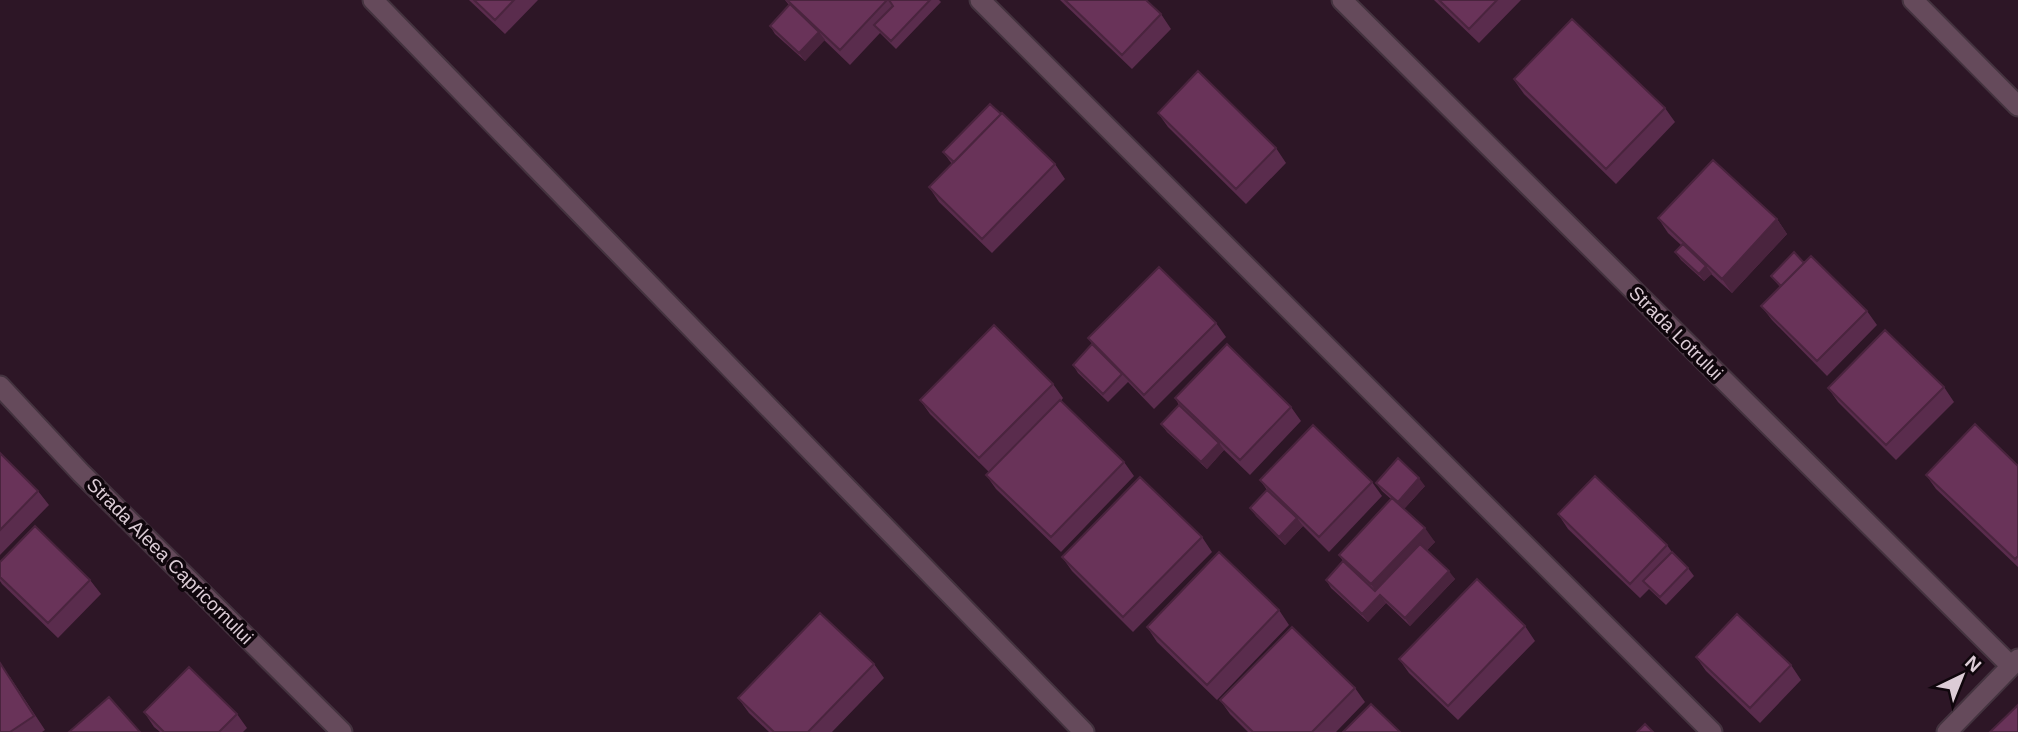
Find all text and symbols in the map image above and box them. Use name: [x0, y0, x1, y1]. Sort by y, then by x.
street label: Strada Lotrului: [1625, 282, 1727, 384]
street label: Strada Aleea Capricornului: [83, 474, 257, 648]
north arrow: [1927, 641, 1997, 711]
text: N: [1961, 652, 1985, 676]

